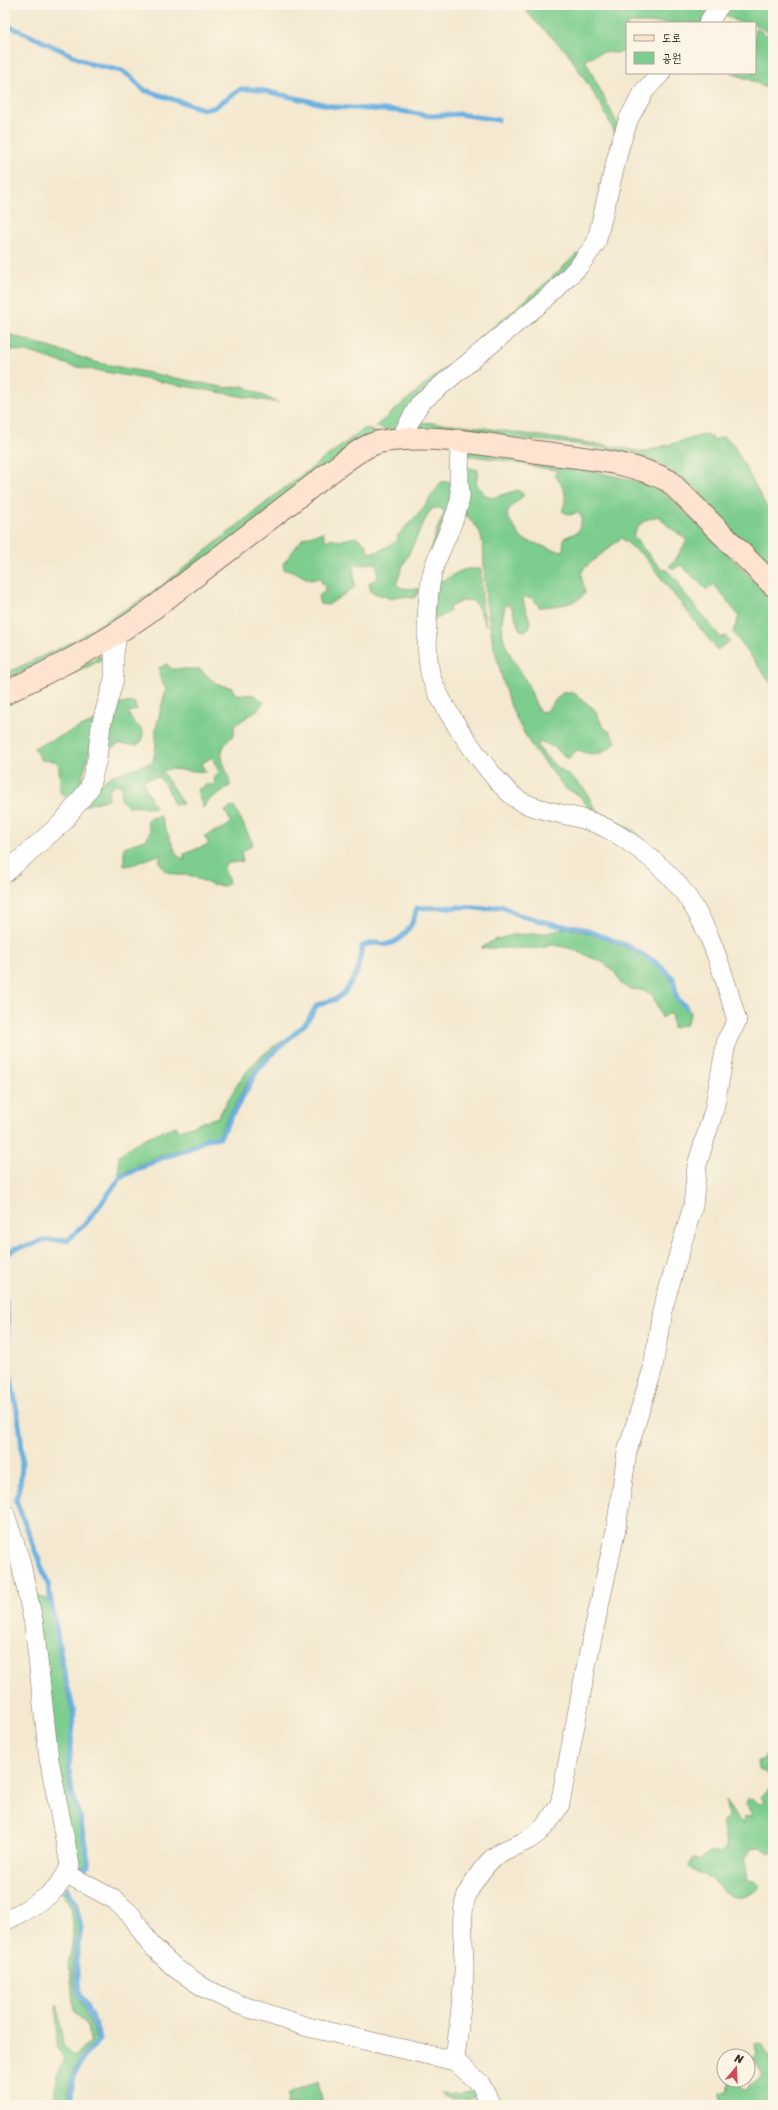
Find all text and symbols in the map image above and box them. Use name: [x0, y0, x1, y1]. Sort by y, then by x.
legend: [626, 22, 756, 74]
text: 도로: [662, 27, 681, 49]
text: 공원: [662, 47, 681, 69]
north arrow: [716, 2048, 756, 2088]
text: N: [731, 2048, 746, 2069]

